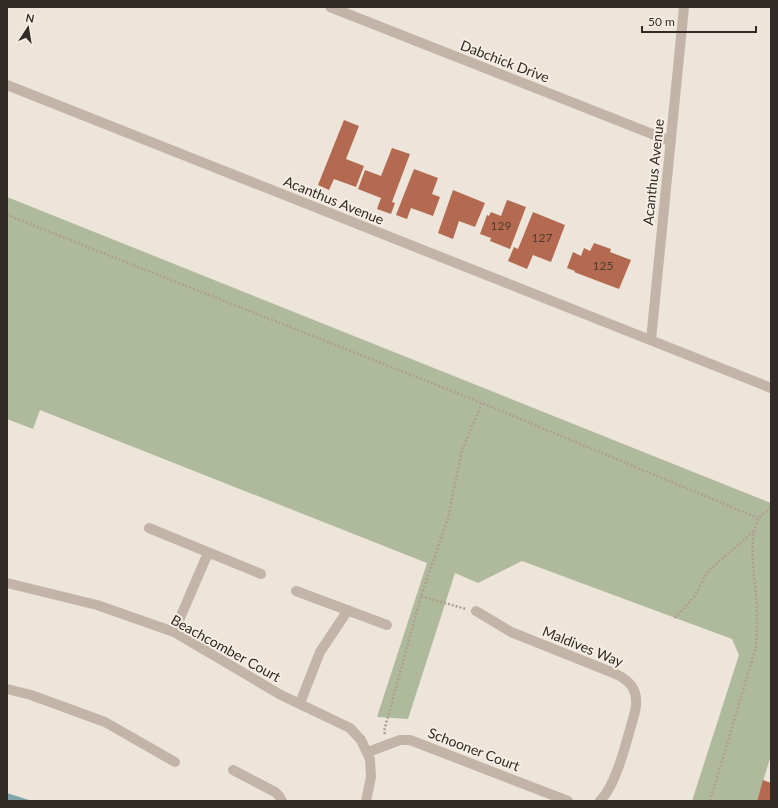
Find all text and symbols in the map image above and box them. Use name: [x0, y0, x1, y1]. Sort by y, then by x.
north arrow: [8, 8, 48, 48]
scale bar: [642, 8, 756, 34]
text: N: [25, 10, 36, 25]
text: 50 m: [648, 14, 675, 29]
street label: Dabchick Drive: [458, 36, 552, 86]
street label: Acanthus Avenue: [639, 118, 667, 226]
street label: Acanthus Avenue: [281, 172, 387, 228]
house number: 129: [491, 218, 511, 233]
house number: 127: [532, 230, 552, 245]
house number: 125: [593, 258, 613, 273]
street label: Beachcomber Court: [168, 611, 284, 685]
street label: Maldives Way: [540, 622, 627, 670]
street label: Schooner Court: [426, 724, 522, 774]

